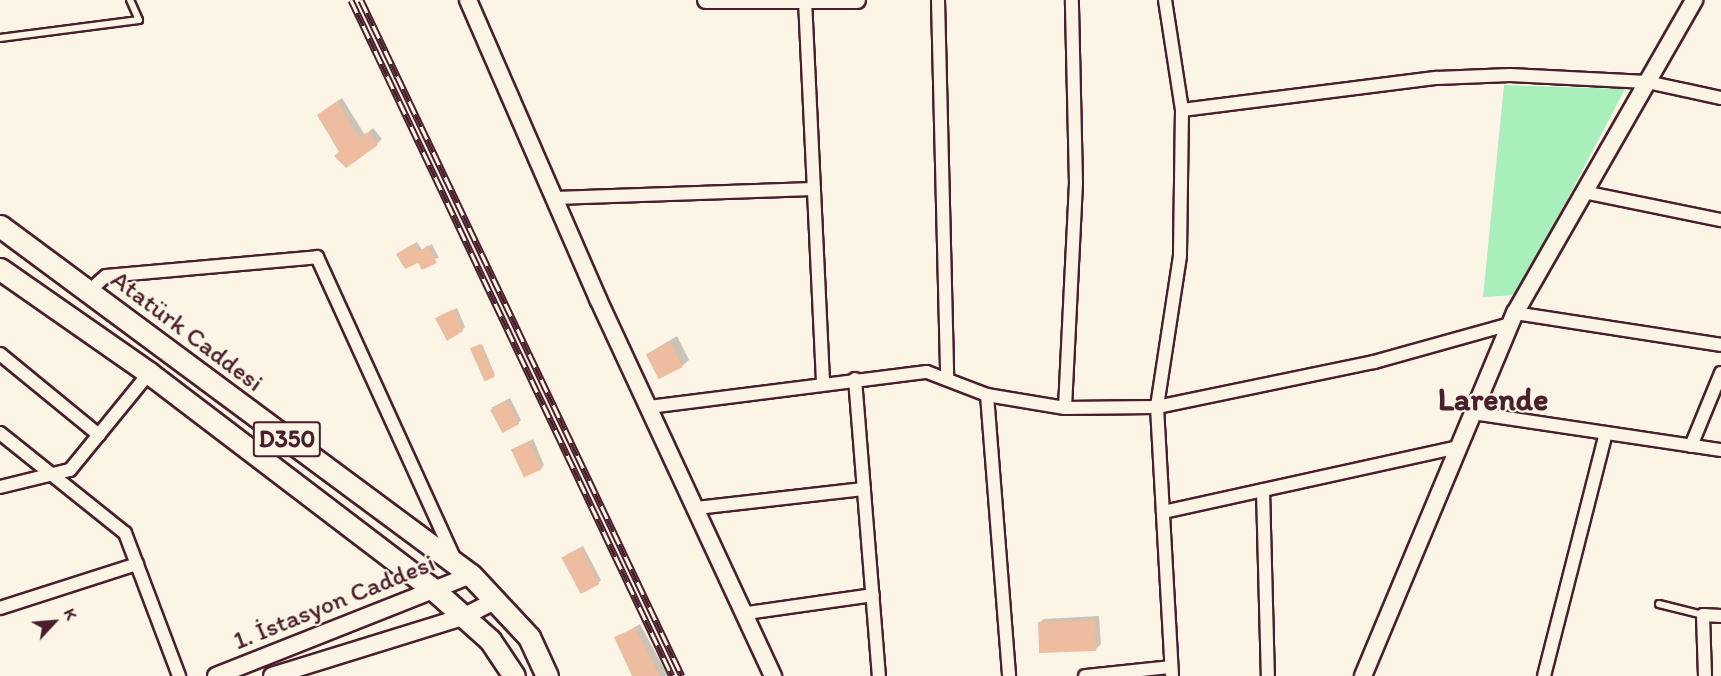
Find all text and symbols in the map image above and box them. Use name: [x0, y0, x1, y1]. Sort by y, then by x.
street label: Atatürk Caddesi: [105, 264, 269, 398]
district label: Larende: [1438, 380, 1548, 418]
road number: D350: [252, 418, 322, 460]
street label: 1. İstasyon Caddesi: [229, 547, 439, 657]
north arrow: [24, 592, 84, 652]
text: K: [60, 605, 81, 623]

